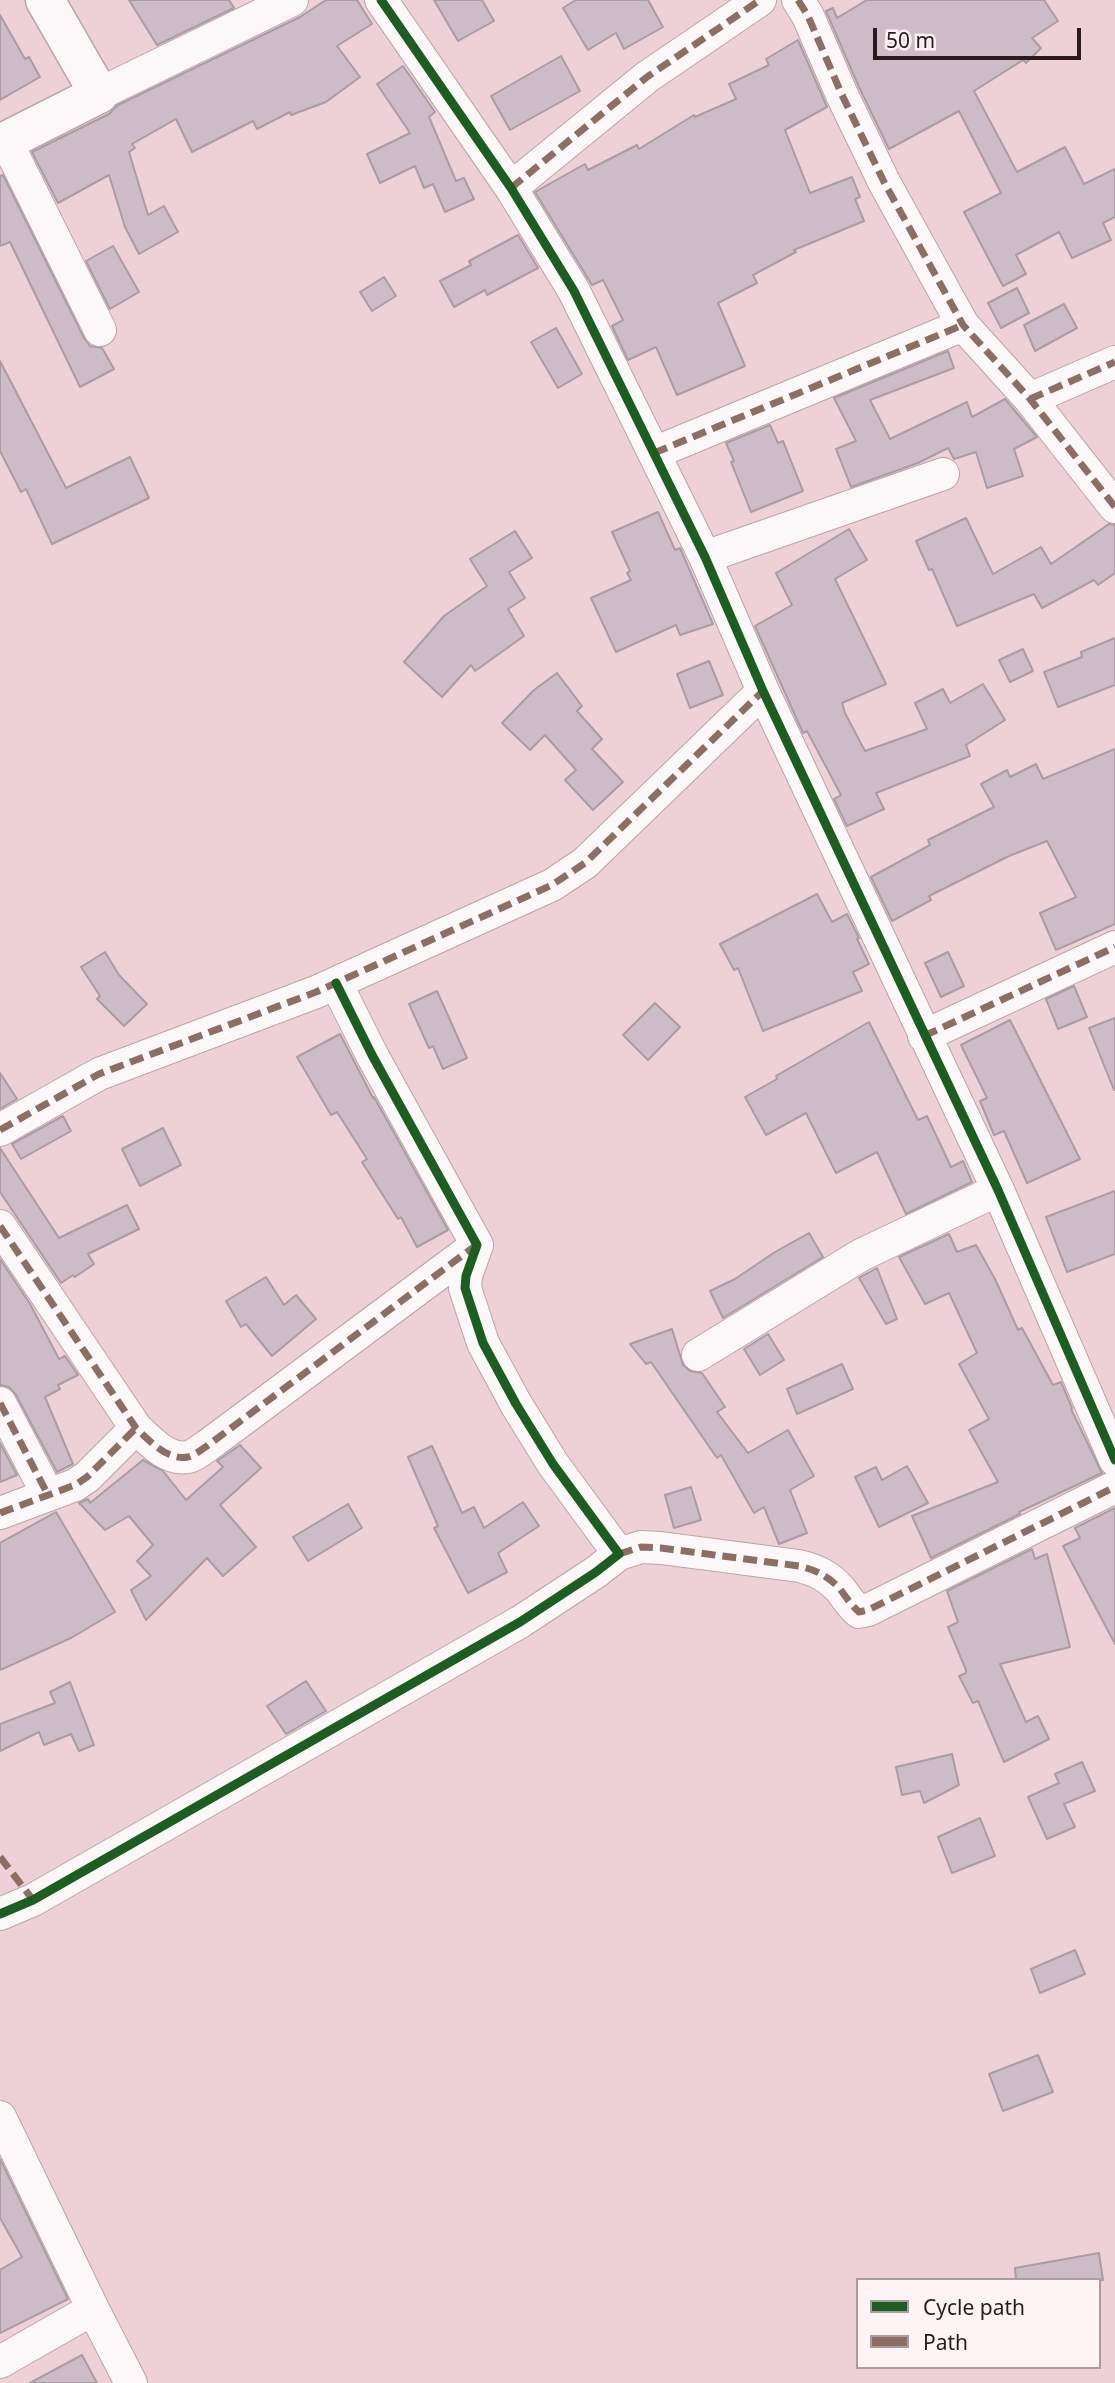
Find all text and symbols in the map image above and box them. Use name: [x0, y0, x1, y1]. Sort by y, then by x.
scale bar: [877, 14, 1085, 58]
text: 50 m: [886, 26, 935, 54]
legend: [856, 2278, 1101, 2369]
text: Cycle path: [923, 2293, 1025, 2321]
text: Path: [923, 2328, 968, 2356]

